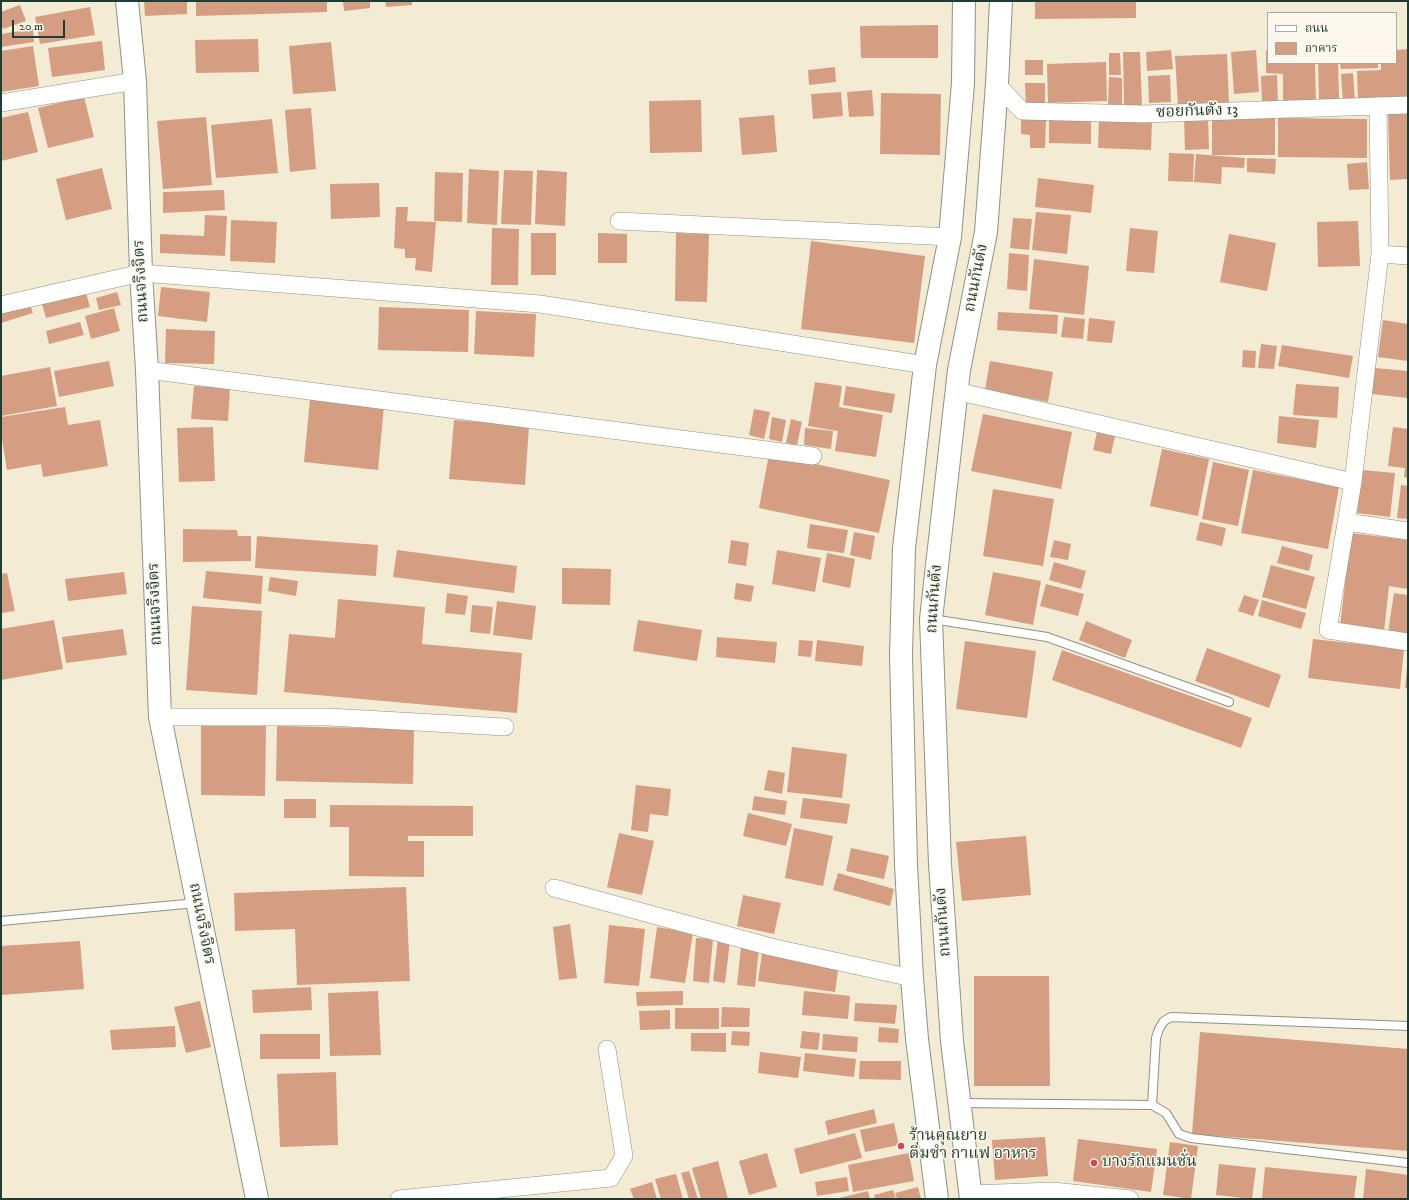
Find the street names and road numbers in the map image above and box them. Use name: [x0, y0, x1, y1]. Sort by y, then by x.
street label: ซอยกันตัง 13: [1155, 101, 1239, 123]
street label: ถนนจริงจิตร: [130, 239, 154, 323]
street label: ถนนกันตัง: [961, 242, 993, 314]
street label: ถนนจริงจิตร: [145, 562, 167, 646]
street label: ถนนกันตัง: [923, 564, 947, 634]
street label: ถนนจริงจิตร: [184, 881, 218, 967]
street label: ถนนกันตัง: [932, 887, 956, 957]

